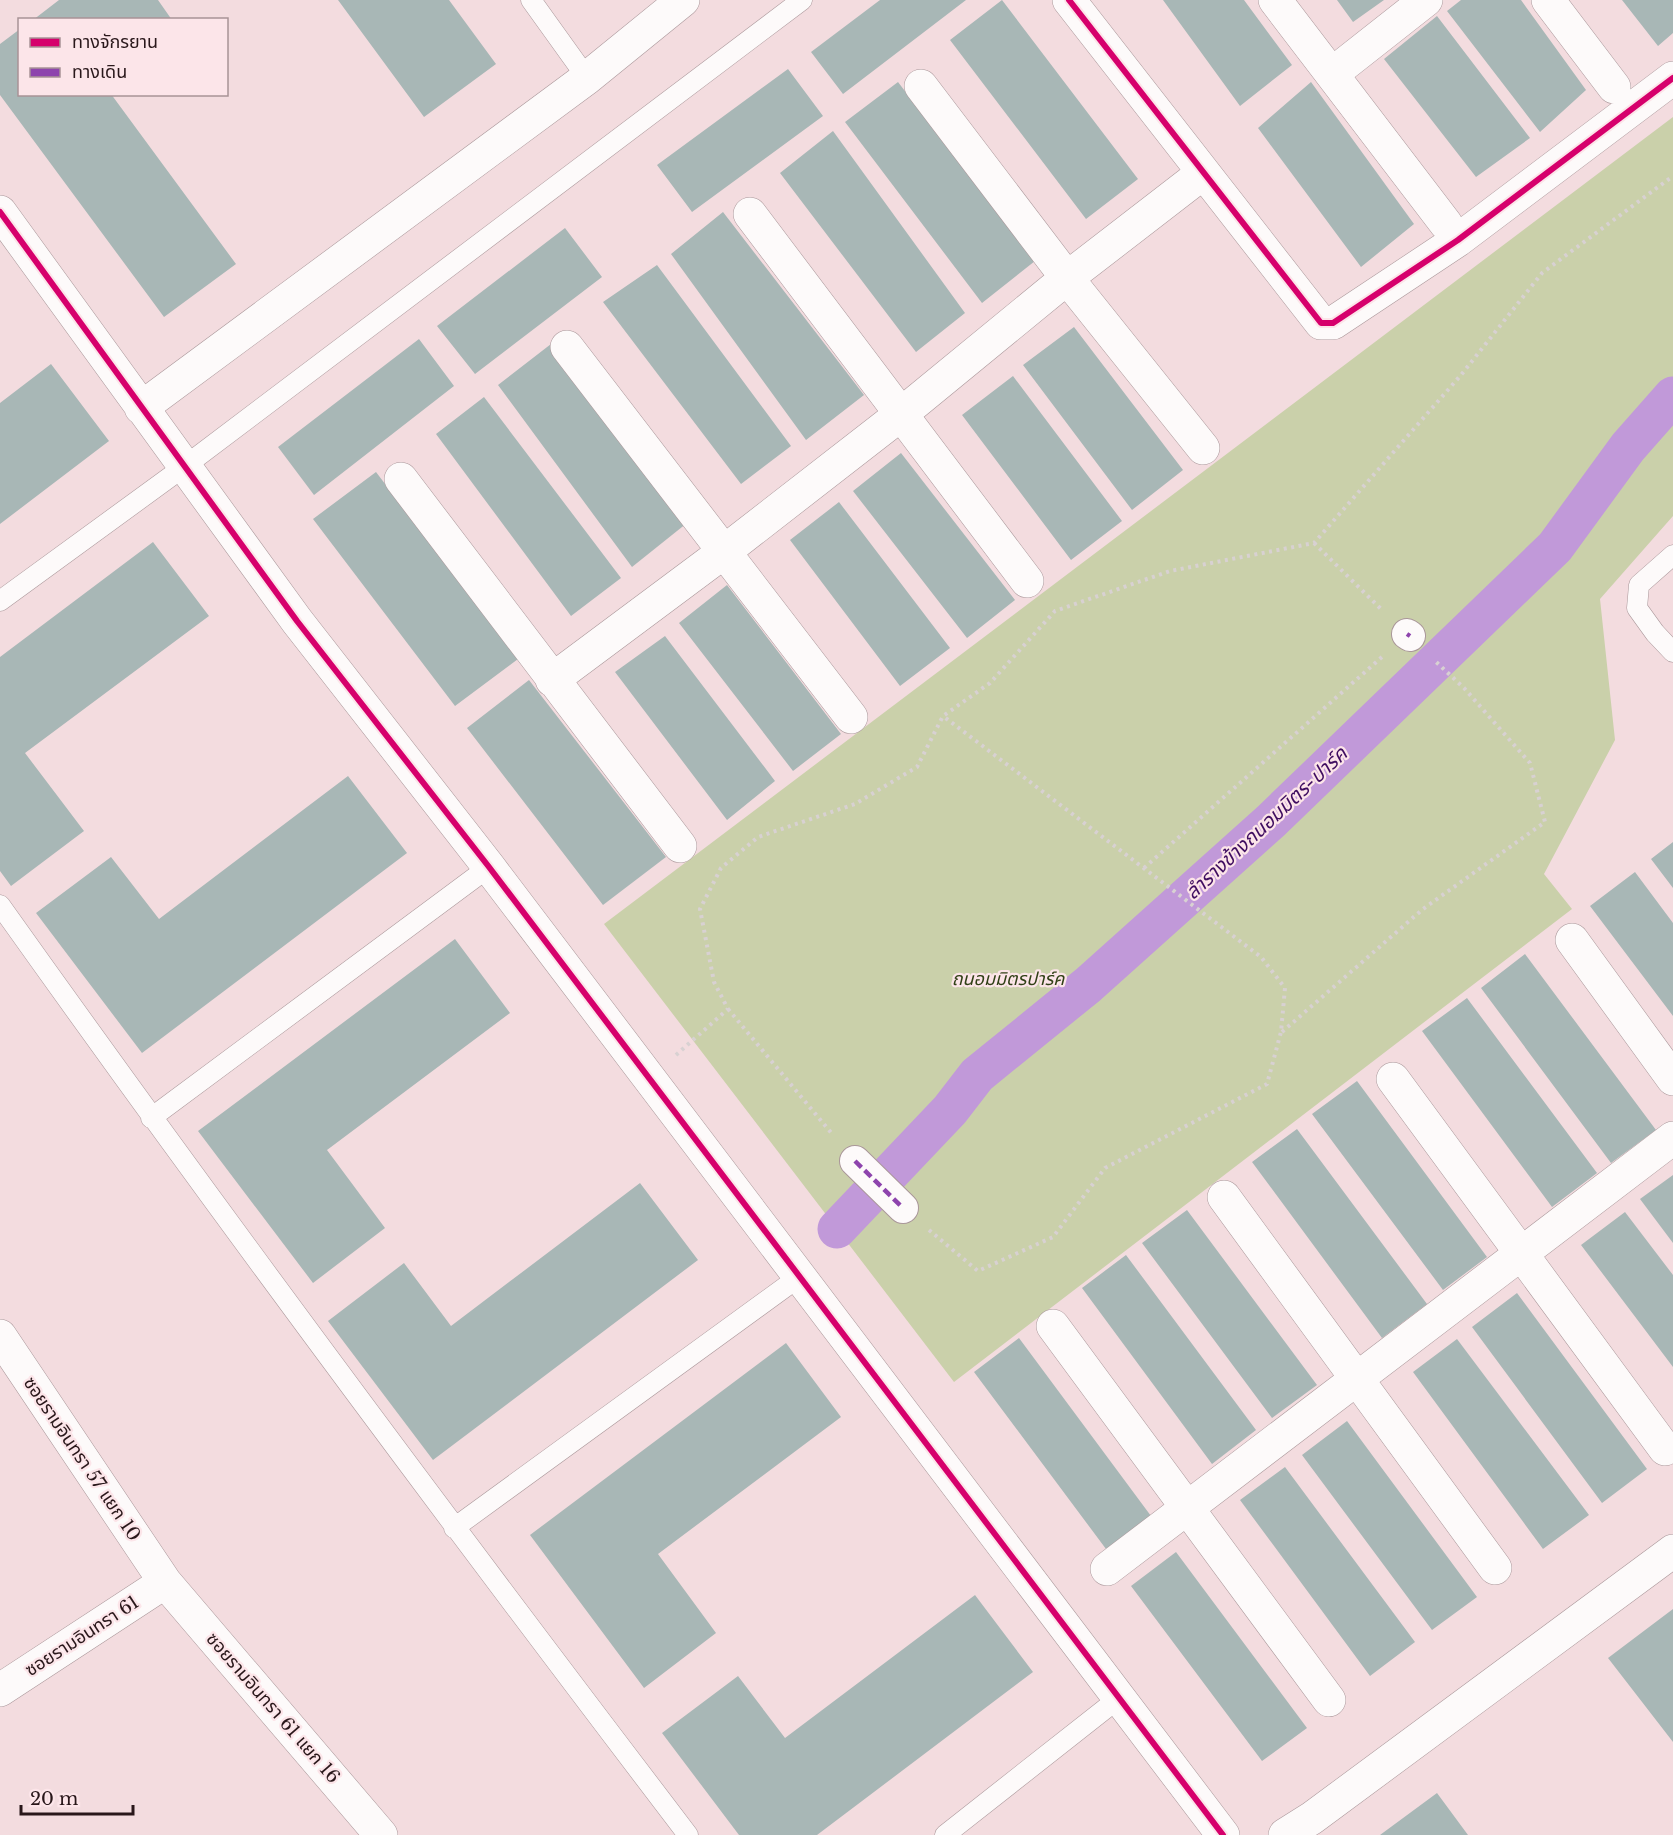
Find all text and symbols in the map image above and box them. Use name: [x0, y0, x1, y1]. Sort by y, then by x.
legend: [18, 18, 228, 96]
text: ทางจักรยาน: [72, 31, 158, 53]
text: ทางเดิน: [72, 61, 127, 83]
water label: ลำรางข้างถนอมมิตร-ปาร์ค: [1180, 741, 1352, 904]
park label: ถนอมมิตรปาร์ค: [952, 968, 1065, 990]
street label: ซอยรามอินทรา 57 แยก 10: [19, 1373, 145, 1545]
street label: ซอยรามอินทรา 61: [21, 1591, 143, 1681]
street label: ซอยรามอินทรา 61 แยก 16: [202, 1628, 344, 1788]
scale bar: [21, 1778, 134, 1816]
text: 20 m: [30, 1788, 78, 1810]

